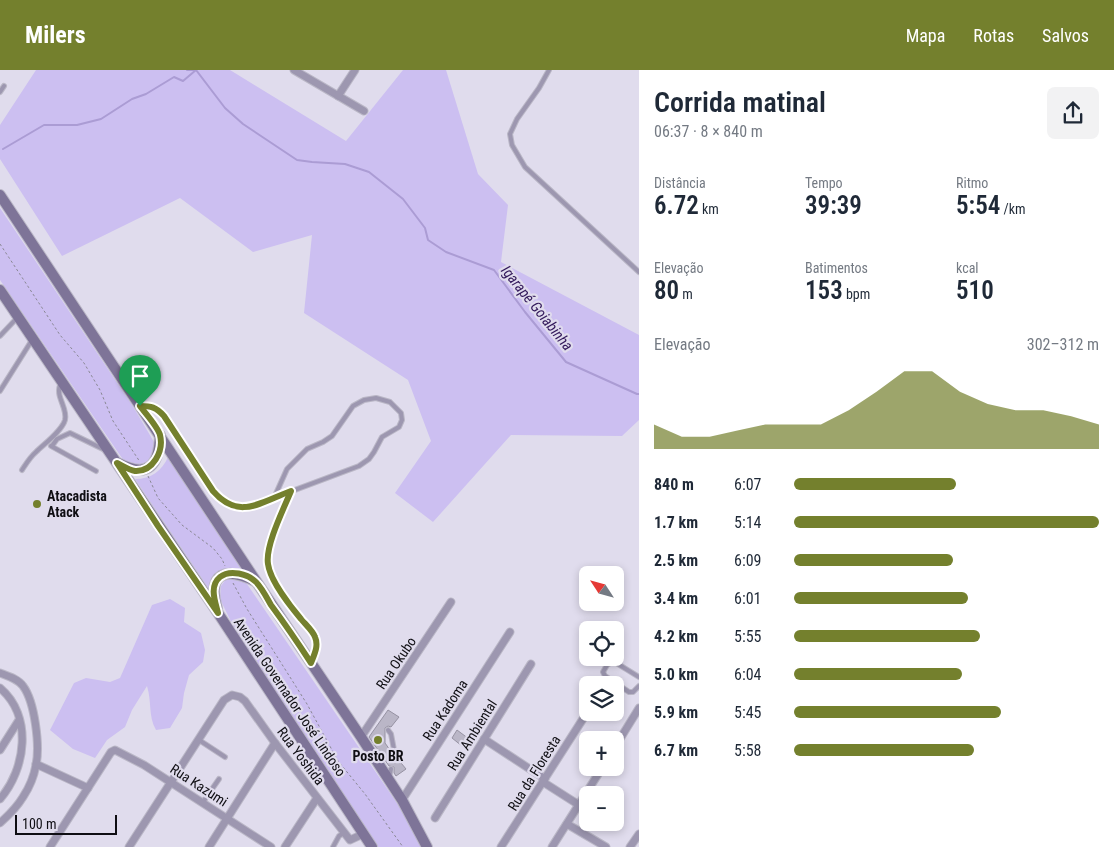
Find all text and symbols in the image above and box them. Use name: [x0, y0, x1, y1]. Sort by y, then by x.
text: Milers: [25, 21, 86, 49]
text: Mapa: [906, 25, 945, 46]
text: Rotas: [973, 25, 1014, 46]
text: Salvos: [1042, 25, 1089, 46]
text: Corrida matinal: [654, 86, 826, 119]
button: share: [1047, 87, 1099, 139]
text: 06:37 · 8 × 840 m: [654, 122, 763, 141]
text: Distância: [654, 175, 706, 191]
text: Tempo: [805, 175, 843, 191]
text: Ritmo: [956, 175, 988, 191]
text: 6.72: [654, 191, 699, 220]
text: 39:39: [805, 191, 862, 220]
text: 5:54: [956, 191, 1000, 220]
text: km: [699, 201, 719, 217]
text: /km: [1000, 201, 1026, 217]
text: Elevação: [654, 260, 703, 276]
text: Batimentos: [805, 260, 868, 276]
text: kcal: [956, 260, 979, 276]
water label: Igarapé Goiabinha: [497, 262, 577, 354]
text: 80: [654, 276, 679, 305]
text: 153: [805, 276, 843, 305]
text: 510: [956, 276, 994, 305]
text: m: [679, 286, 693, 302]
text: bpm: [843, 286, 870, 302]
text: Elevação: [654, 335, 711, 354]
text: 302–312 m: [1027, 335, 1099, 354]
pin: [119, 355, 161, 406]
icon: arrive: [126, 362, 154, 390]
text: 840 m: [654, 475, 694, 494]
text: 6:07: [734, 475, 761, 494]
place label: Atacadista Atack: [47, 488, 107, 520]
marker: Atacadista Atack: [31, 498, 43, 510]
text: 1.7 km: [654, 513, 698, 532]
text: 5:14: [734, 513, 761, 532]
text: 2.5 km: [654, 551, 698, 570]
text: 6:09: [734, 551, 761, 570]
north arrow: [579, 566, 624, 611]
map controls: [579, 566, 624, 831]
text: 3.4 km: [654, 589, 698, 608]
text: 6:01: [734, 589, 761, 608]
street label: Avenida Governador José Lindoso: [231, 615, 349, 779]
button: locate: [579, 621, 624, 666]
text: 4.2 km: [654, 627, 698, 646]
text: 5:55: [734, 627, 761, 646]
street label: Rua Okubo: [373, 634, 419, 692]
text: 5.0 km: [654, 665, 698, 684]
text: 6:04: [734, 665, 761, 684]
street label: Rua Kadoma: [419, 676, 471, 744]
button: layers: [579, 676, 624, 721]
street label: Rua Ambiental: [444, 697, 500, 773]
text: 5.9 km: [654, 703, 698, 722]
text: 5:45: [734, 703, 761, 722]
street label: Rua Yoshida: [274, 724, 328, 788]
button: +: [579, 731, 624, 776]
street label: Rua da Floresta: [504, 732, 564, 814]
marker: Posto BR: [372, 734, 384, 746]
text: 6.7 km: [654, 741, 698, 760]
text: 5:58: [734, 741, 761, 760]
place label: Posto BR: [352, 748, 404, 764]
street label: Rua Kazumi: [167, 761, 231, 809]
button: −: [579, 786, 624, 831]
scale bar: [15, 812, 118, 835]
text: 100 m: [22, 816, 57, 832]

